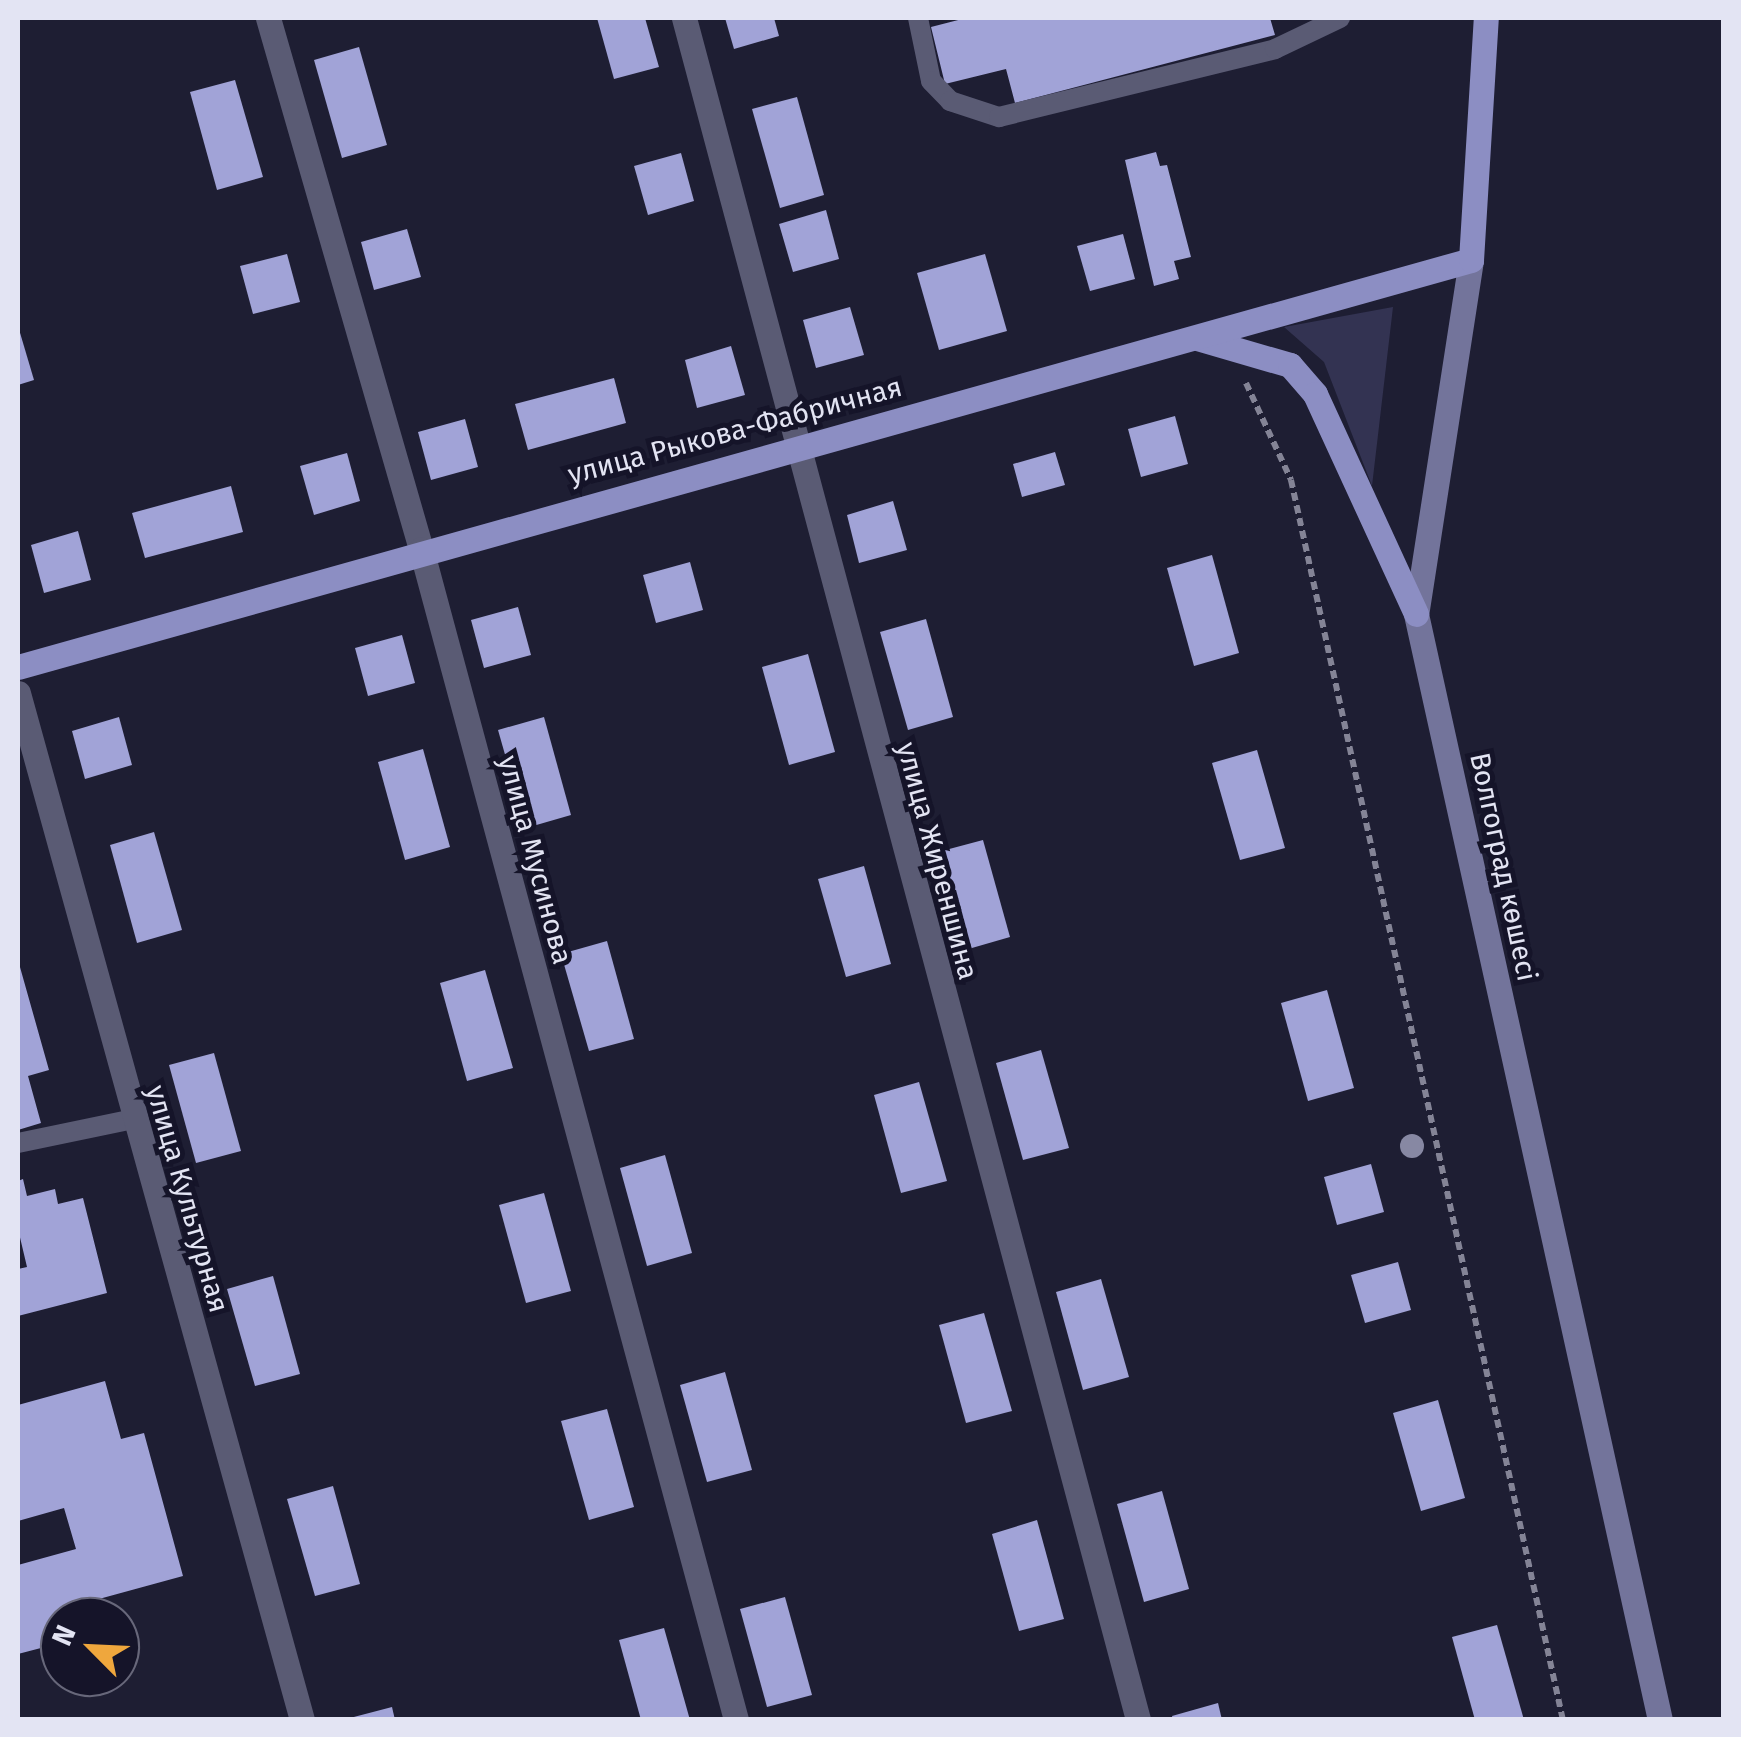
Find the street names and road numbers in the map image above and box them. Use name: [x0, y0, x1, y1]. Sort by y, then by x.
street label: улица Рыкова-Фабричная: [564, 370, 906, 492]
street label: улица Жиреншина: [889, 739, 985, 983]
street label: Волгоград көшесі: [1462, 750, 1544, 984]
street label: улица Мусинова: [491, 752, 579, 968]
street label: улица Культурная: [138, 1081, 236, 1317]

